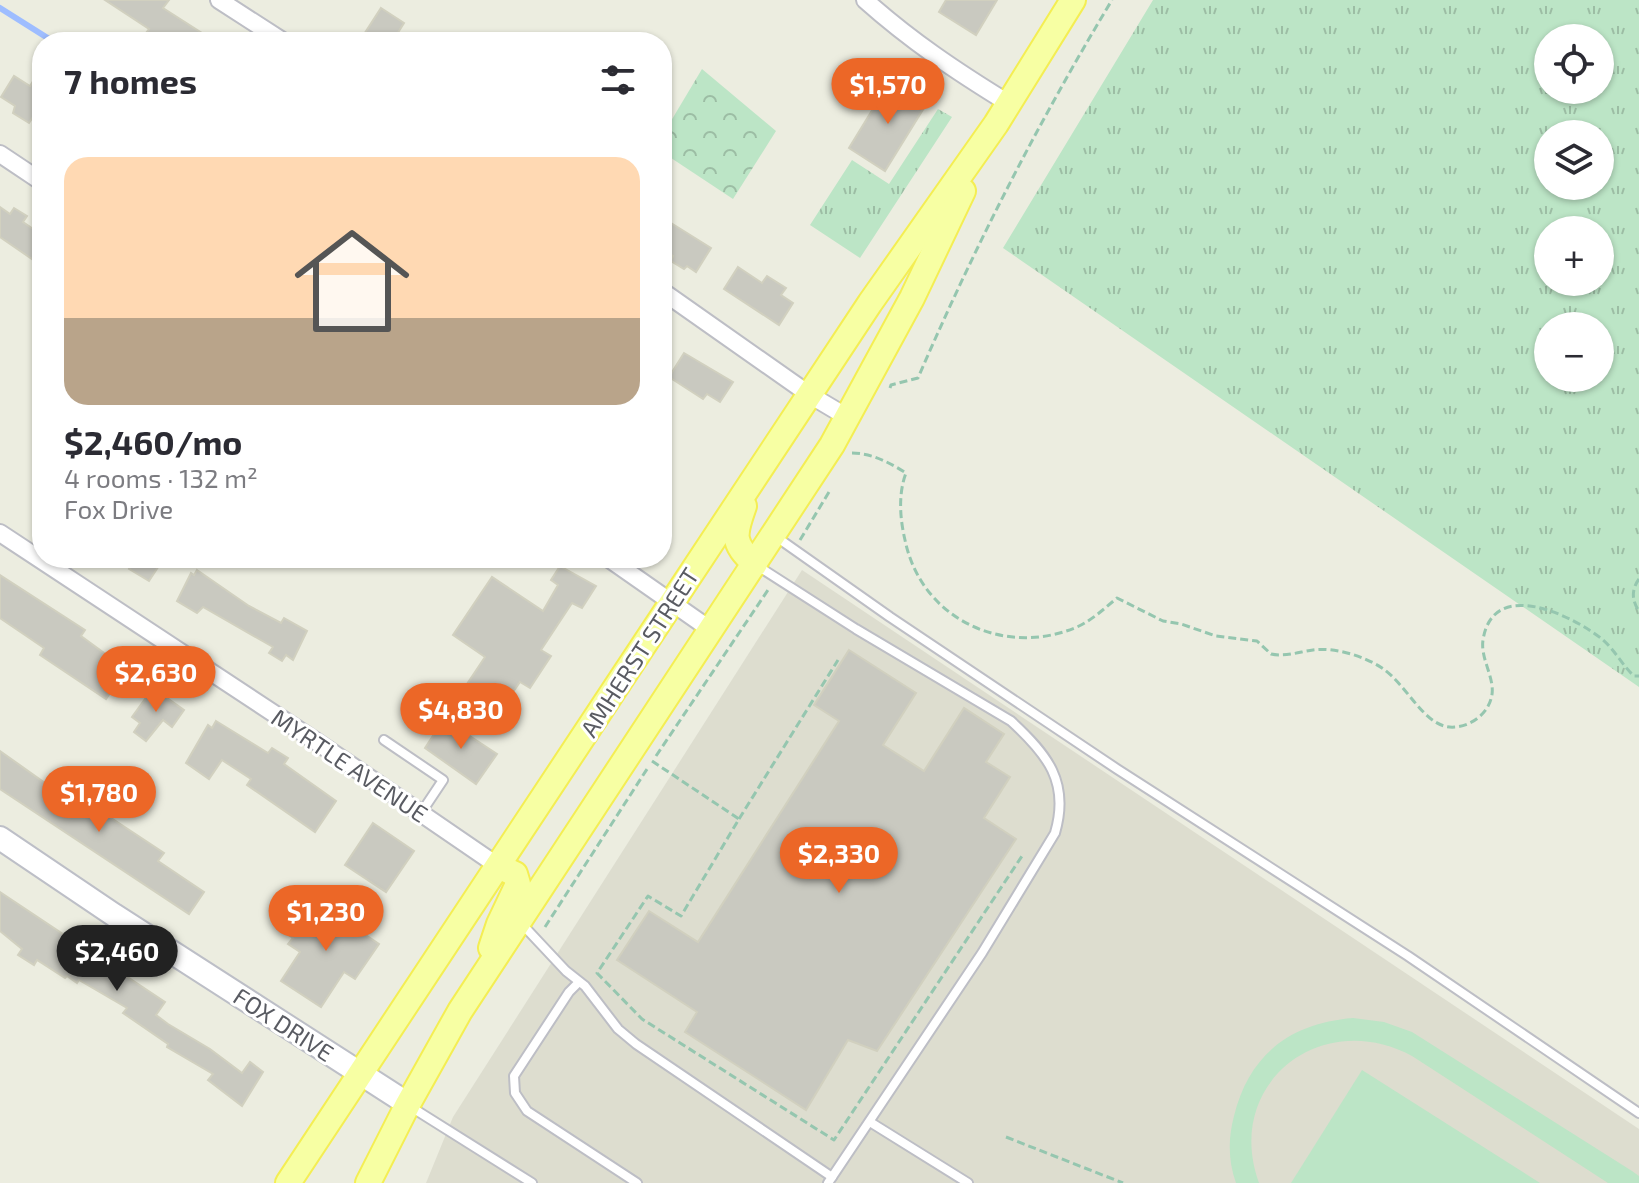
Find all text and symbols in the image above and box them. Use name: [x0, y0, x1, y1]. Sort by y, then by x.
map controls: [1534, 24, 1614, 392]
button: locate: [1534, 24, 1614, 104]
icon: filters: [596, 58, 640, 102]
pin: $1,570: [823, 58, 953, 126]
text: 7 homes: [64, 60, 197, 101]
text: $1,570: [849, 68, 927, 99]
button: layers: [1534, 120, 1614, 200]
icon: home: [280, 209, 424, 353]
button: +: [1534, 216, 1614, 296]
button: −: [1534, 312, 1614, 392]
text: $2,460/mo: [64, 421, 242, 462]
text: 4 rooms · 132 m²: [64, 462, 258, 493]
text: Fox Drive: [64, 493, 173, 524]
street label: AMHERST STREET: [574, 562, 704, 742]
pin: $2,630: [91, 646, 221, 714]
text: $2,630: [115, 656, 197, 687]
pin: $4,830: [396, 683, 526, 751]
text: $4,830: [418, 693, 504, 724]
street label: MYRTLE AVENUE: [266, 702, 434, 828]
pin: $1,780: [34, 766, 164, 834]
text: $1,780: [60, 776, 138, 807]
pin: $2,330: [774, 827, 904, 895]
text: $2,330: [798, 837, 880, 868]
pin: $1,230: [261, 885, 391, 953]
text: $1,230: [287, 895, 365, 926]
pin: $2,460: [52, 925, 182, 993]
text: $2,460: [75, 935, 159, 966]
street label: FOX DRIVE: [229, 981, 339, 1067]

